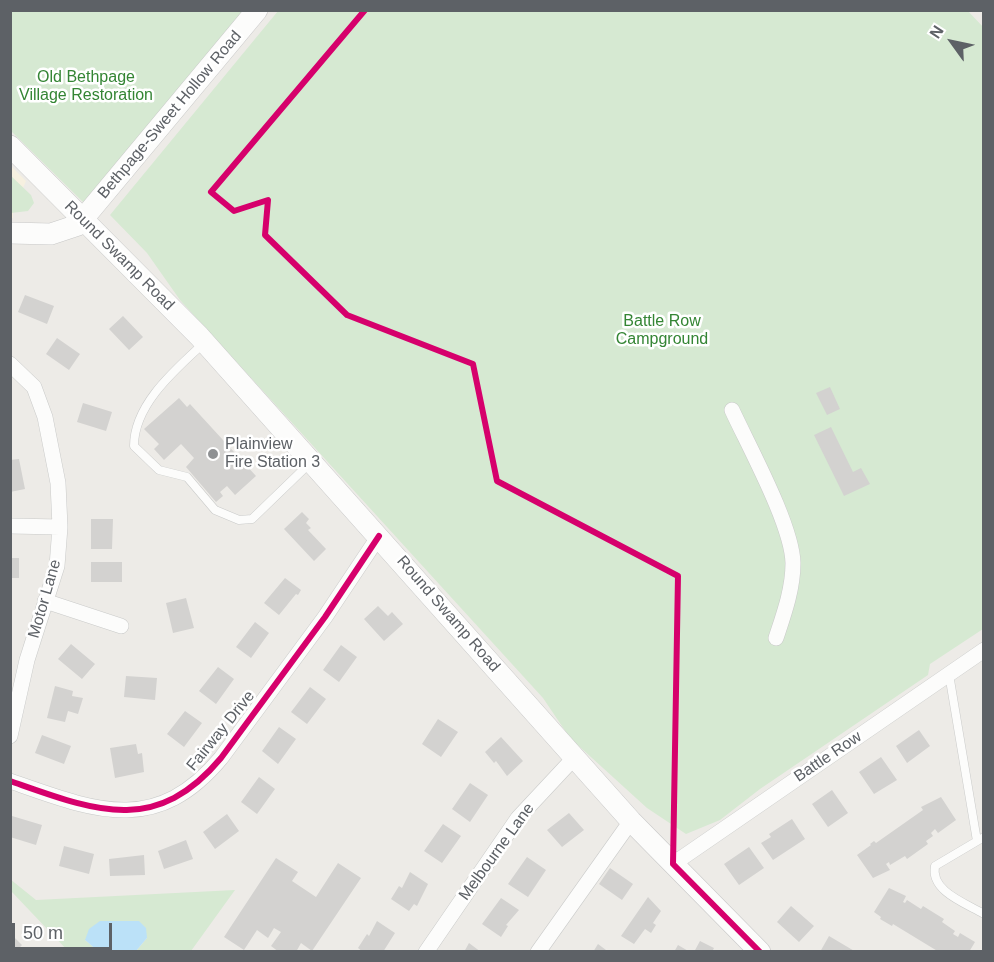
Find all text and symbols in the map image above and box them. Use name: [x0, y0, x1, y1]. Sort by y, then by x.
north arrow: [922, 12, 982, 72]
text: N: [926, 22, 947, 41]
street label: Bethpage-Sweet Hollow Road: [94, 27, 246, 203]
park label: Old Bethpage Village Restoration: [19, 68, 153, 106]
street label: Round Swamp Road: [60, 197, 178, 315]
park label: Battle Row Campground: [616, 312, 708, 350]
place label: Plainview Fire Station 3: [225, 435, 320, 473]
marker: Plainview Fire Station 3: [206, 447, 220, 461]
street label: Round Swamp Road: [392, 552, 504, 676]
street label: Motor Lane: [25, 557, 65, 641]
street label: Fairway Drive: [183, 687, 259, 775]
street label: Battle Row: [791, 727, 865, 787]
street label: Melbourne Lane: [455, 800, 539, 904]
scale bar: [15, 911, 116, 949]
text: 50 m: [23, 923, 63, 943]

